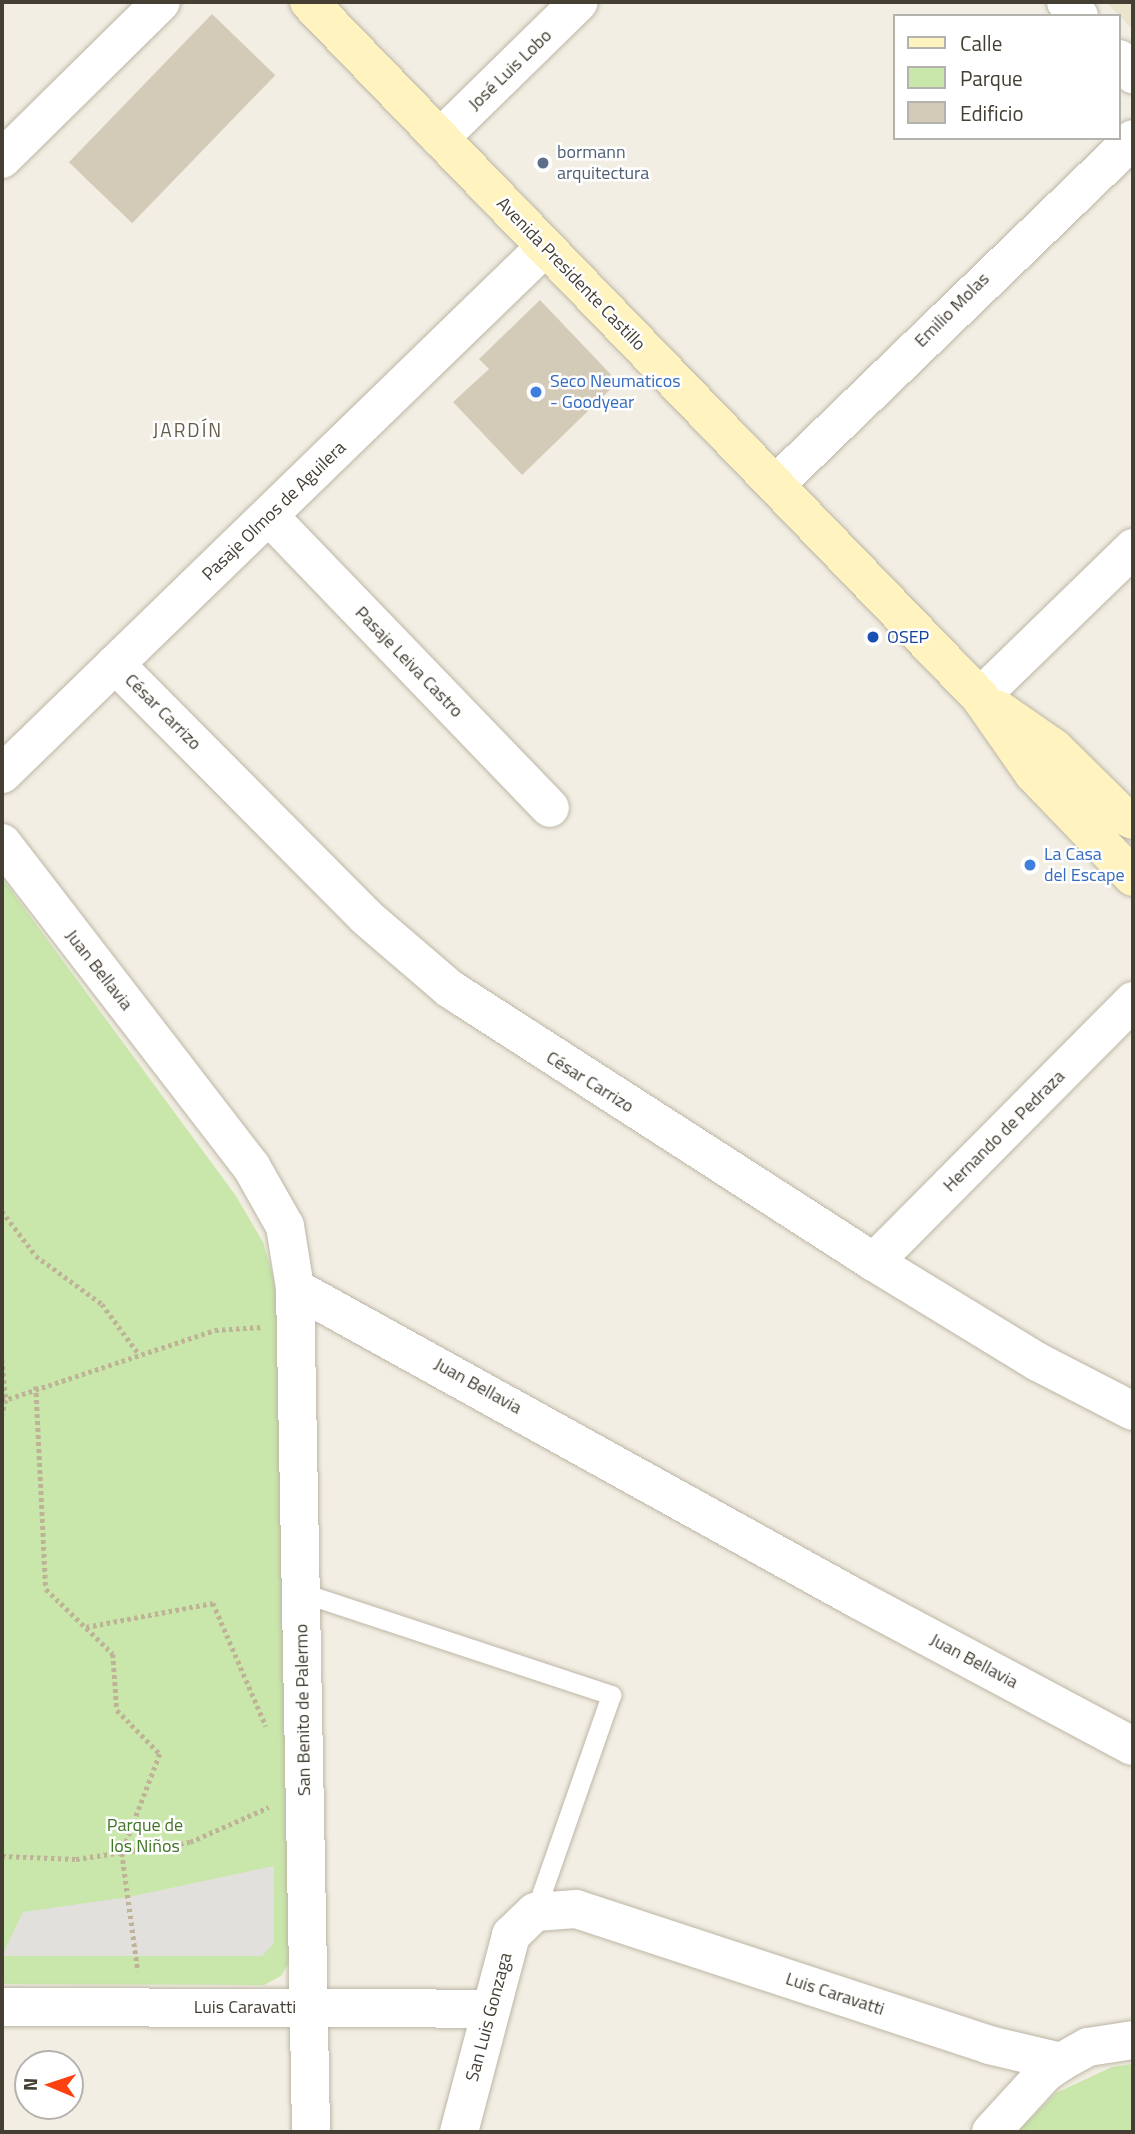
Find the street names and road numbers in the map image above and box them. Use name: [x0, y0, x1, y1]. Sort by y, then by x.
street label: José Luis Lobo: [464, 25, 556, 115]
street label: Avenida Presidente Castillo: [492, 193, 650, 355]
street label: Emilio Molas: [910, 268, 994, 352]
street label: Pasaje Olmos de Aguilera: [198, 437, 350, 585]
street label: Pasaje Leiva Castro: [350, 602, 468, 722]
street label: César Carrizo: [120, 669, 206, 755]
street label: Juan Bellavia: [61, 925, 137, 1015]
street label: César Carrizo: [542, 1047, 638, 1117]
street label: Hernando de Pedraza: [939, 1066, 1069, 1196]
street label: Juan Bellavia: [431, 1353, 525, 1419]
street label: San Benito de Palermo: [291, 1624, 315, 1796]
street label: Juan Bellavia: [926, 1629, 1022, 1693]
street label: San Luis Gonzaga: [461, 1950, 517, 2084]
street label: Luis Caravatti: [783, 1968, 887, 2020]
street label: Luis Caravatti: [194, 1996, 296, 2018]

